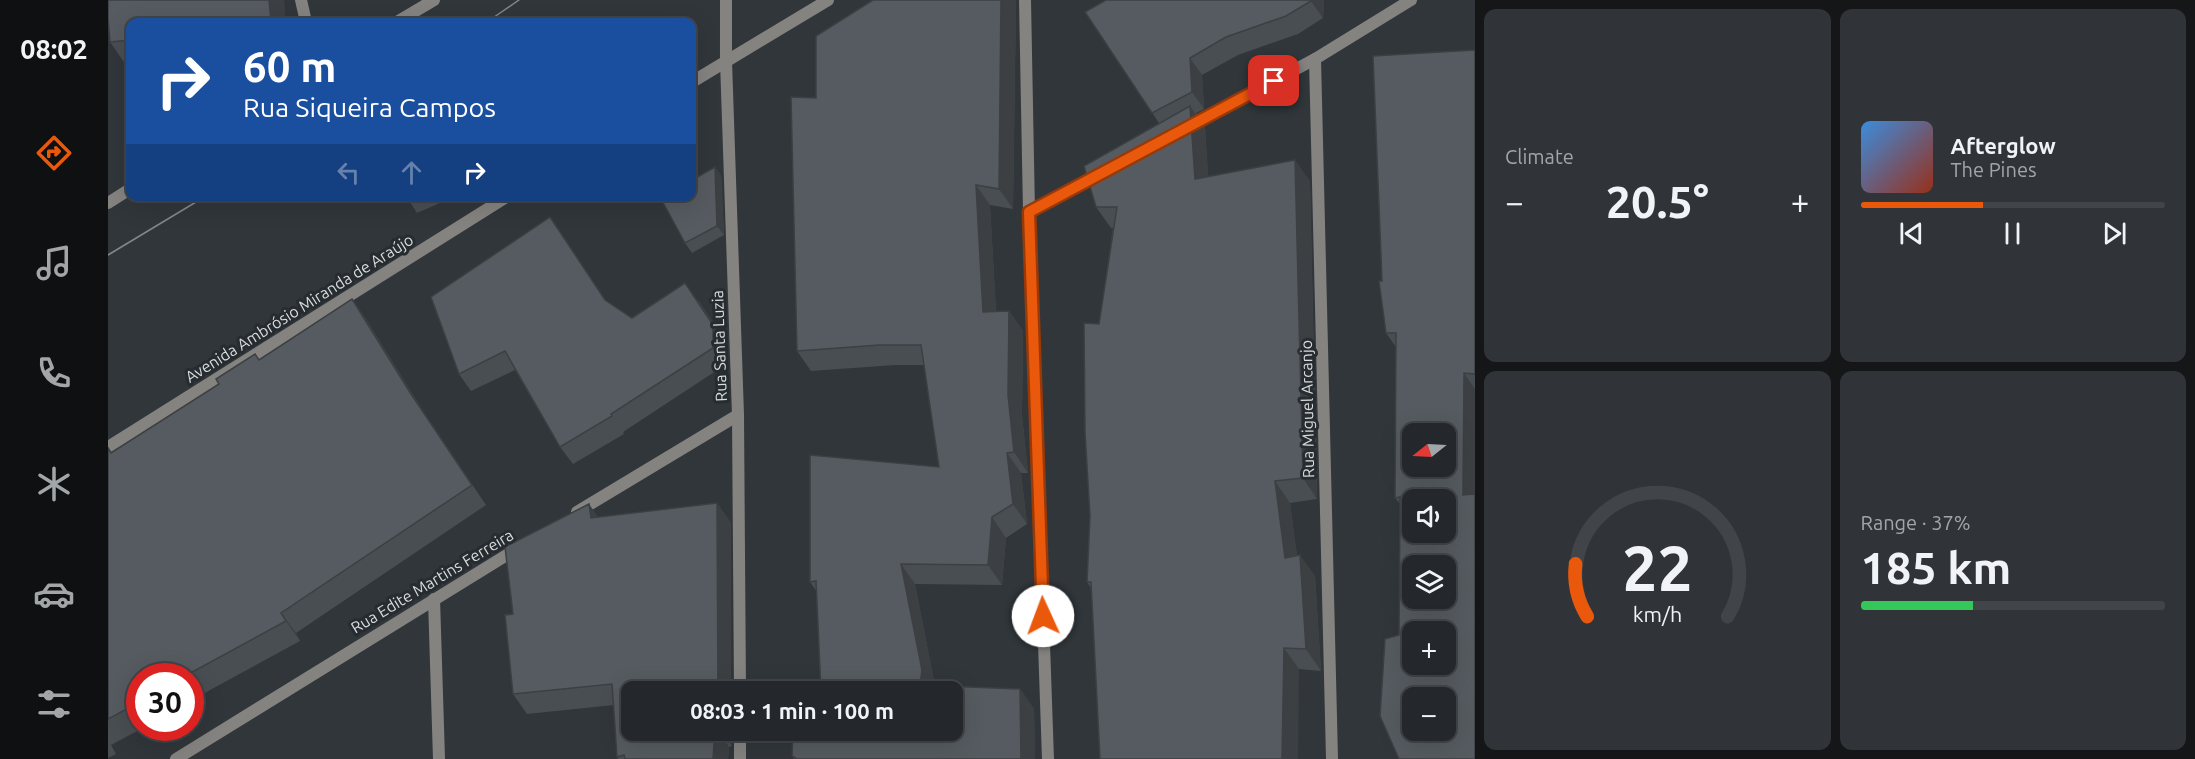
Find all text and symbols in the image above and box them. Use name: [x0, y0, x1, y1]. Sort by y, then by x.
text: 08:02: [20, 34, 88, 64]
icon: right: [144, 42, 222, 120]
text: 60 m: [243, 43, 337, 90]
pin: [1248, 55, 1299, 106]
icon: arrive: [1257, 64, 1290, 97]
text: Rua Siqueira Campos: [243, 92, 496, 122]
icon: directions: [33, 132, 75, 174]
text: Afterglow: [1951, 133, 2056, 158]
text: Climate: [1505, 145, 1574, 168]
icon: left: [332, 156, 365, 189]
icon: ahead: [395, 156, 428, 189]
icon: right: [458, 156, 491, 189]
text: The Pines: [1951, 158, 2037, 181]
text: 20.5°: [1606, 176, 1709, 227]
text: −: [1505, 183, 1524, 220]
text: +: [1791, 183, 1809, 220]
icon: previous: [1895, 217, 1928, 250]
icon: pause: [1996, 217, 2029, 250]
icon: next: [2098, 217, 2131, 250]
street label: Avenida Ambrósio Miranda de Araújo: [182, 230, 416, 386]
icon: music: [33, 242, 75, 284]
street label: Rua Santa Luzia: [708, 290, 730, 402]
street label: Rua Miguel Arcanjo: [1297, 340, 1317, 478]
icon: phone: [33, 352, 75, 394]
north arrow: [1402, 423, 1456, 477]
map controls: [1402, 423, 1456, 741]
icon: climate: [33, 463, 75, 505]
button: sound: [1402, 489, 1456, 543]
text: Range · 37%: [1861, 511, 1971, 534]
street label: Rua Edite Martins Ferreira: [348, 525, 516, 637]
text: 22: [1622, 533, 1692, 603]
text: 185 km: [1861, 542, 2011, 593]
button: layers: [1402, 555, 1456, 609]
icon: car: [33, 573, 75, 615]
position arrow: [1011, 584, 1075, 648]
text: km/h: [1632, 603, 1682, 627]
button: +: [1402, 621, 1456, 675]
speed limit sign: 30: [126, 663, 204, 741]
icon: filters: [33, 683, 75, 725]
button: −: [1402, 687, 1456, 741]
text: 08:03 · 1 min · 100 m: [690, 698, 894, 723]

